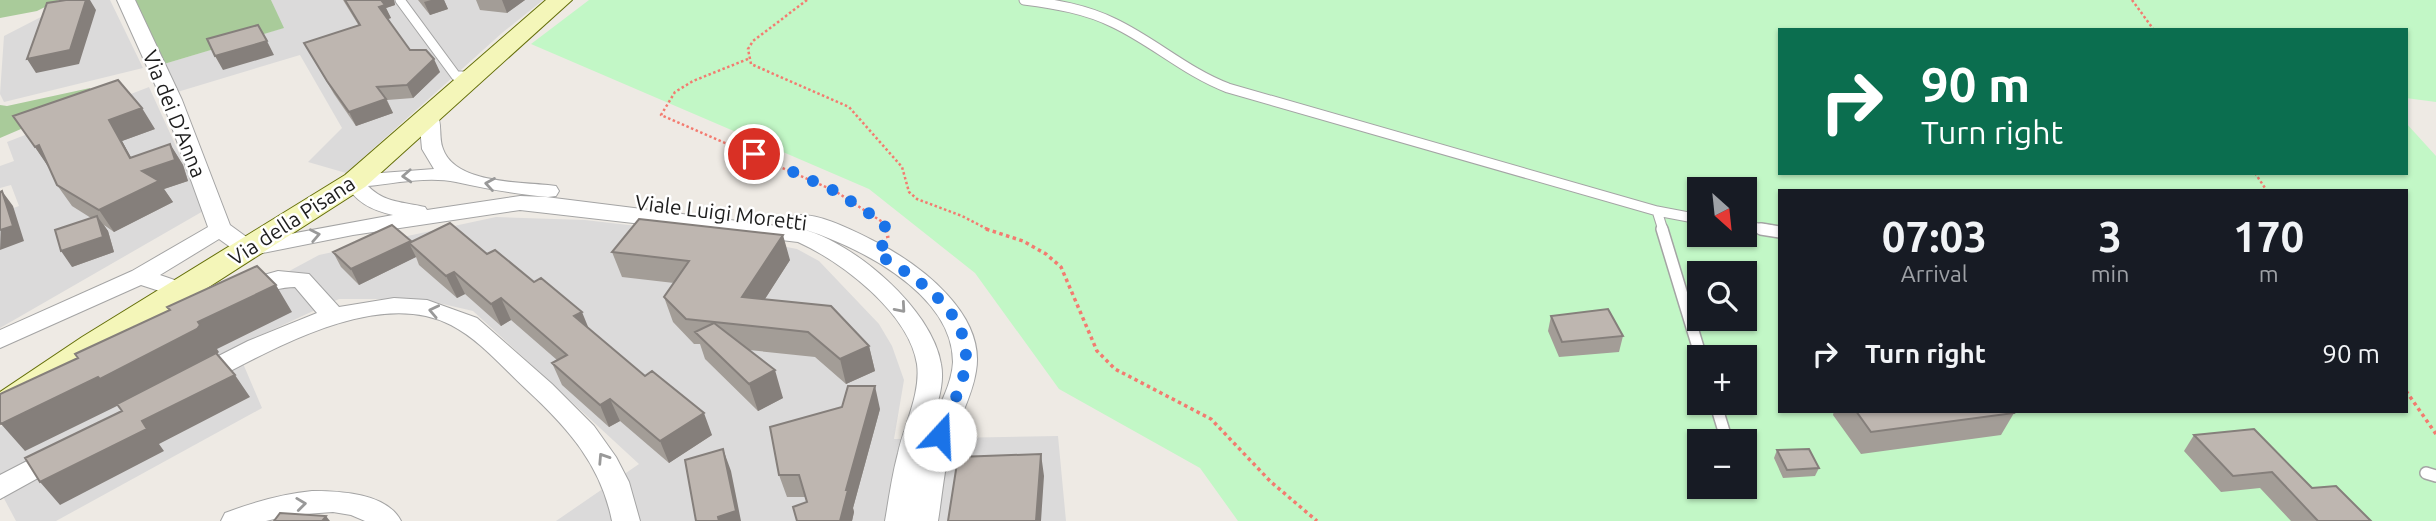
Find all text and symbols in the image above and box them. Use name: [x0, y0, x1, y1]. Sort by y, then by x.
street label: Via dei D’Anna: [139, 47, 211, 181]
icon: right: [1806, 56, 1897, 147]
text: 90 m: [1921, 56, 2030, 111]
text: Turn right: [1921, 114, 2063, 150]
pin: [724, 124, 784, 184]
icon: arrive: [735, 135, 773, 173]
one-way arrow: [401, 168, 412, 183]
street label: Via della Pisana: [224, 170, 359, 270]
one-way arrow: [484, 177, 496, 192]
north arrow: [1687, 177, 1757, 247]
map controls: [1687, 177, 1757, 499]
street label: Viale Luigi Moretti: [634, 190, 809, 234]
text: 07:03: [1882, 213, 1987, 260]
text: 3: [2098, 213, 2122, 260]
text: 170: [2233, 213, 2304, 260]
one-way arrow: [309, 228, 321, 243]
button: search: [1687, 261, 1757, 331]
text: Arrival: [1901, 261, 1968, 286]
text: min: [2091, 261, 2129, 286]
text: m: [2259, 261, 2279, 286]
one-way arrow: [893, 300, 905, 313]
one-way arrow: [428, 304, 440, 319]
icon: right: [1806, 335, 1844, 373]
text: Turn right: [1865, 339, 1986, 368]
text: 90 m: [2322, 339, 2380, 368]
button: +: [1687, 345, 1757, 415]
position arrow: [903, 398, 977, 472]
button: −: [1687, 429, 1757, 499]
one-way arrow: [599, 452, 612, 465]
one-way arrow: [295, 496, 307, 511]

